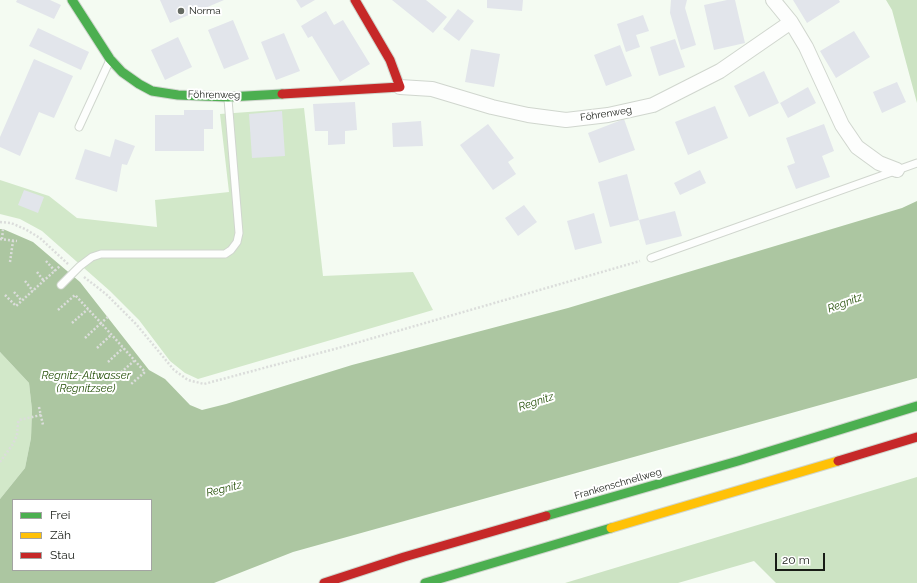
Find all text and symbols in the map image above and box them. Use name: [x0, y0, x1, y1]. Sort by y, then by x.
place label: Norma: [189, 5, 221, 17]
marker: Norma: [176, 6, 186, 16]
street label: Föhrenweg: [188, 89, 240, 101]
street label: Föhrenweg: [579, 104, 633, 124]
water label: Regnitz: [826, 290, 864, 316]
water label: Regnitz-Altwasser (Regnitzsee): [42, 369, 130, 395]
water label: Regnitz: [517, 390, 555, 414]
street label: Frankenschnellweg: [573, 466, 663, 502]
water label: Regnitz: [205, 478, 243, 500]
legend: [12, 499, 152, 571]
text: Frei: [50, 508, 70, 522]
text: Zäh: [50, 528, 71, 542]
scale bar: [777, 545, 827, 571]
text: Stau: [50, 548, 75, 562]
text: 20 m: [782, 553, 810, 567]

